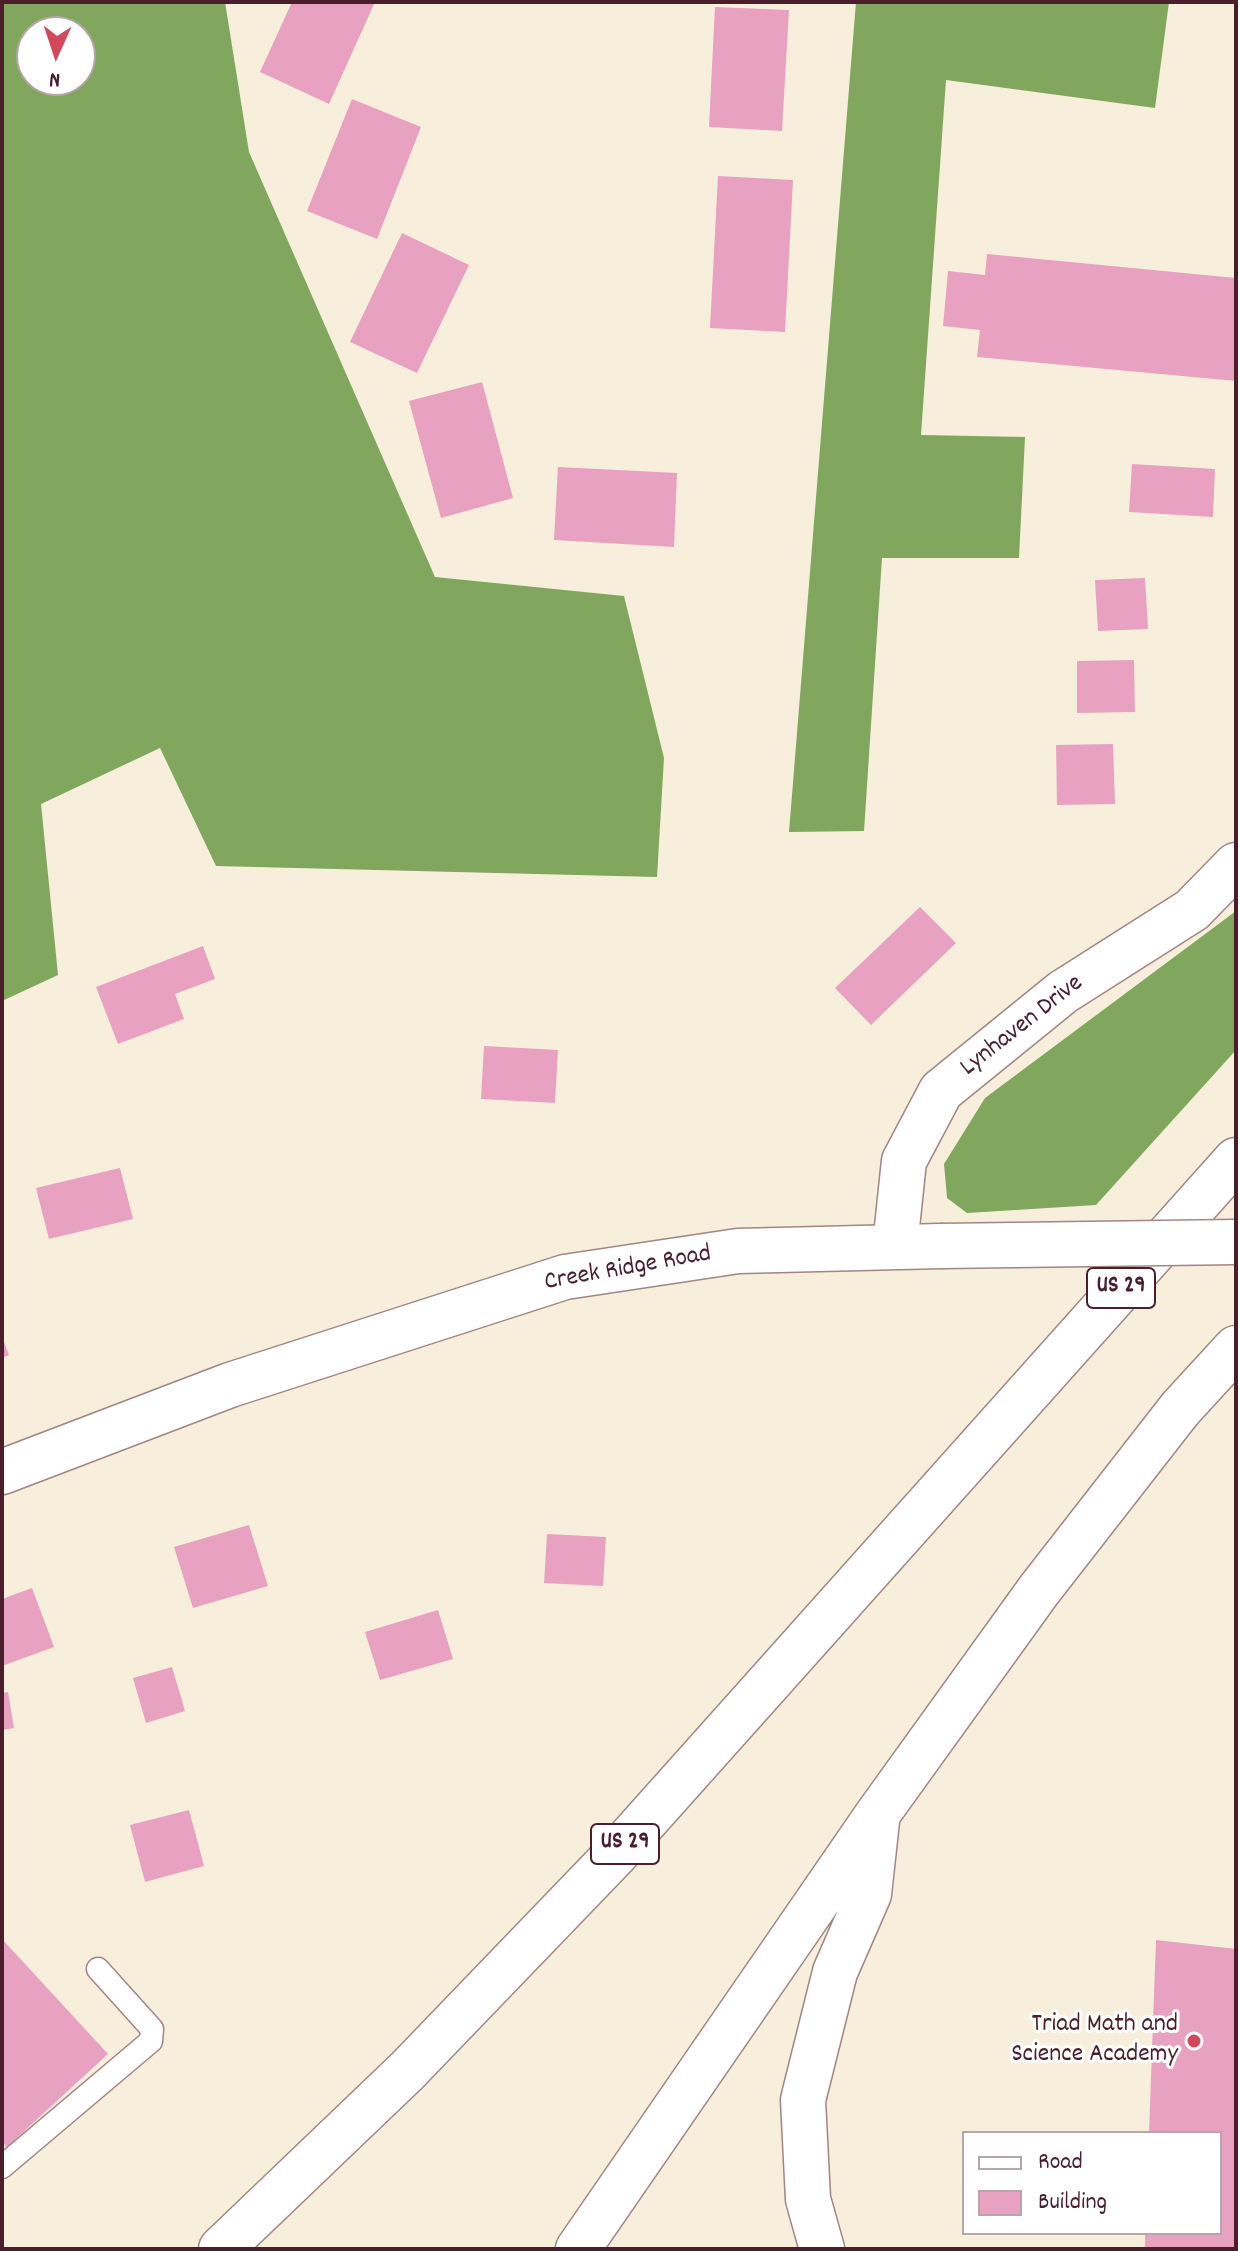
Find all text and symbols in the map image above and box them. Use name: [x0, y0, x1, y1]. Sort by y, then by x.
north arrow: [16, 16, 96, 96]
text: N: [49, 63, 61, 94]
street label: Lynhaven Drive: [955, 969, 1091, 1085]
street label: Creek Ridge Road: [542, 1240, 714, 1300]
road number: US 29: [1087, 1268, 1155, 1308]
road number: US 29: [591, 1824, 659, 1864]
place label: Triad Math and Science Academy: [1011, 2010, 1178, 2072]
marker: Triad Math and Science Academy: [1185, 2032, 1203, 2050]
legend: [962, 2131, 1222, 2235]
text: Road: [1038, 2146, 1083, 2180]
text: Building: [1038, 2186, 1107, 2220]

